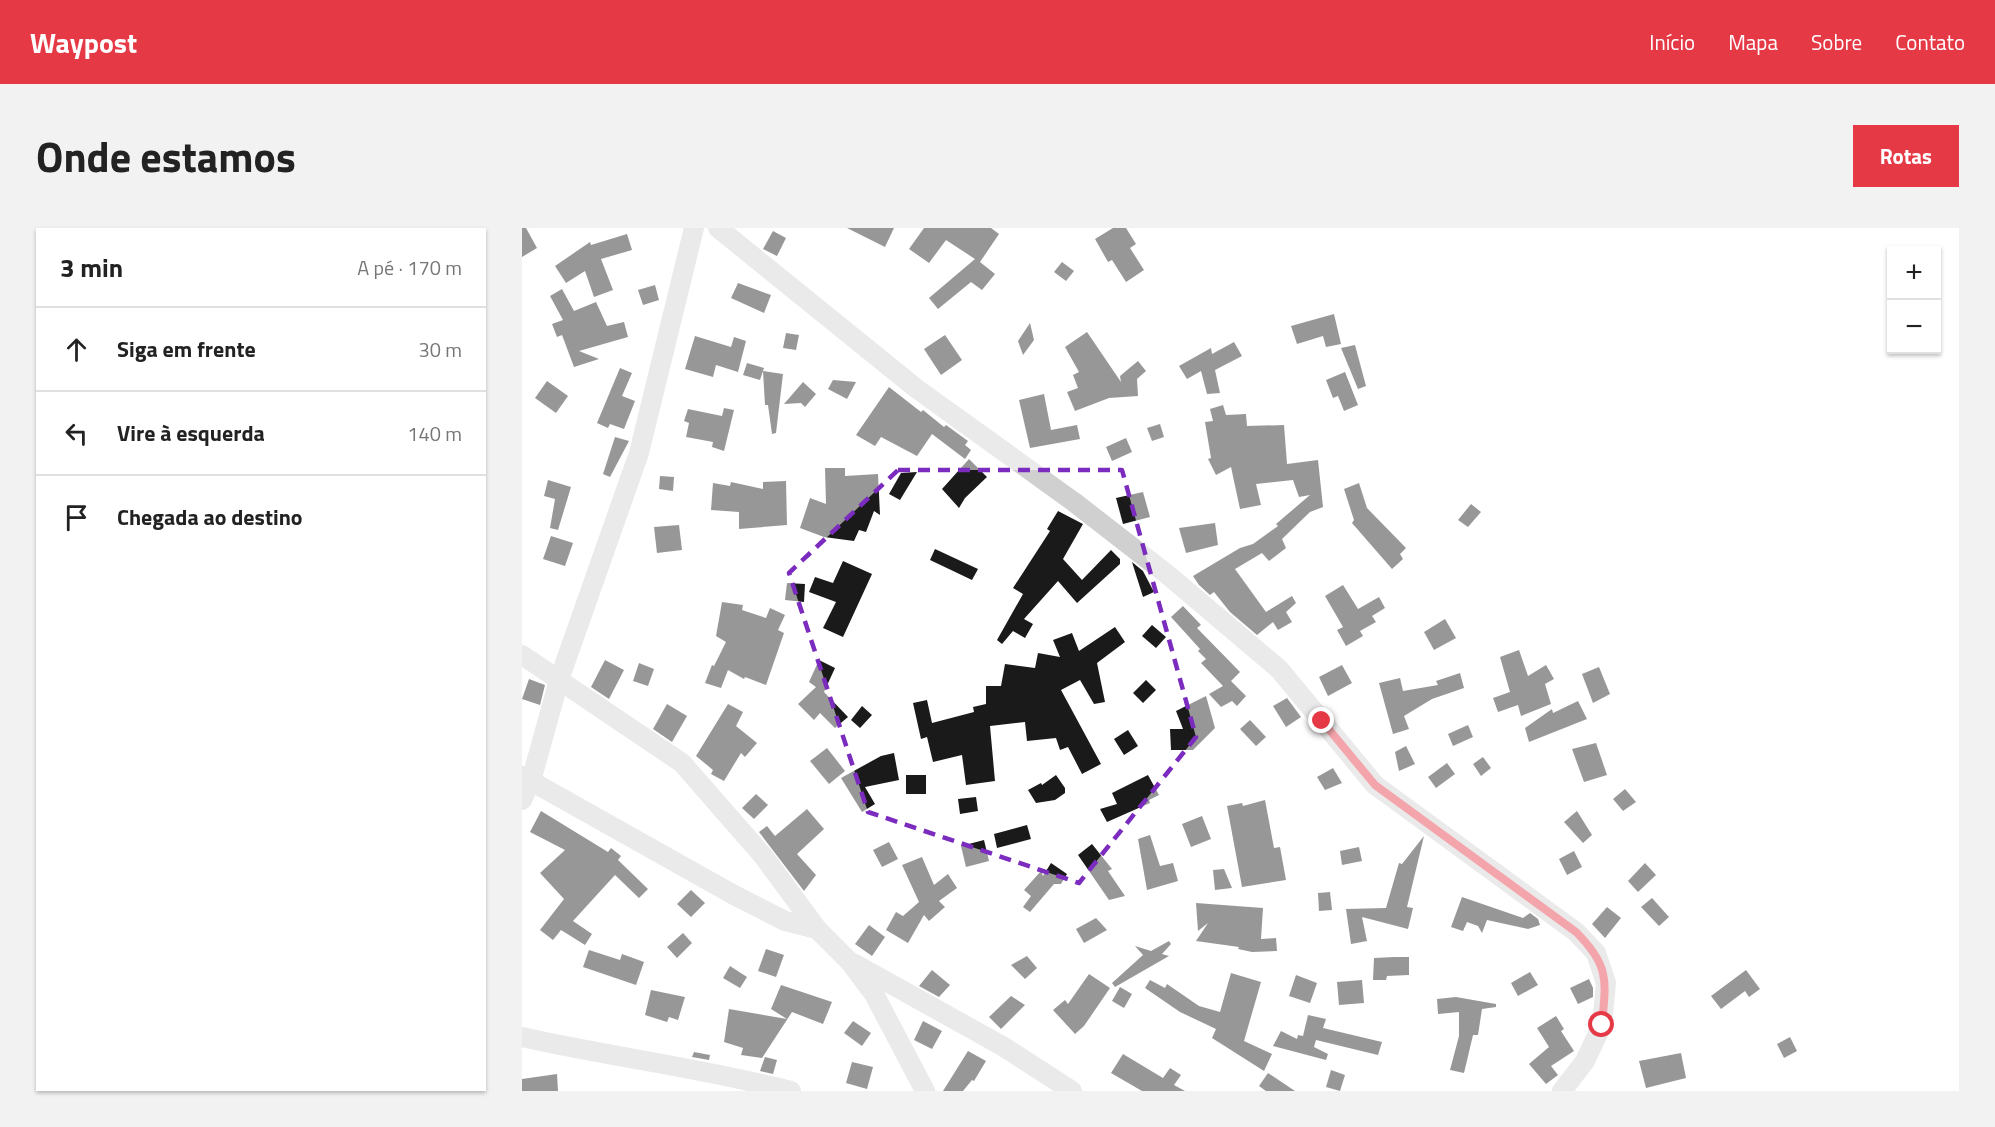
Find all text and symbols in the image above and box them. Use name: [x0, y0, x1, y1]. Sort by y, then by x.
text: Waypost: [30, 21, 137, 64]
text: Início: [1649, 26, 1695, 58]
text: Mapa: [1728, 26, 1778, 58]
text: Sobre: [1811, 26, 1862, 58]
text: Contato: [1895, 26, 1965, 58]
text: Onde estamos: [36, 124, 296, 188]
button: Rotas: [1853, 125, 1959, 187]
map controls: [1887, 246, 1941, 354]
button: +: [1887, 246, 1941, 300]
text: 3 min: [60, 248, 123, 287]
text: A pé · 170 m: [357, 252, 462, 283]
button: −: [1887, 300, 1941, 354]
text: Siga em frente: [117, 332, 256, 366]
icon: ahead: [60, 333, 93, 366]
text: 30 m: [418, 334, 462, 365]
text: Vire à esquerda: [117, 416, 265, 450]
icon: left: [60, 417, 93, 450]
text: 140 m: [407, 418, 462, 449]
text: Chegada ao destino: [117, 500, 303, 534]
icon: arrive: [60, 501, 93, 534]
route end: [1308, 707, 1334, 733]
route start: [1588, 1011, 1614, 1037]

